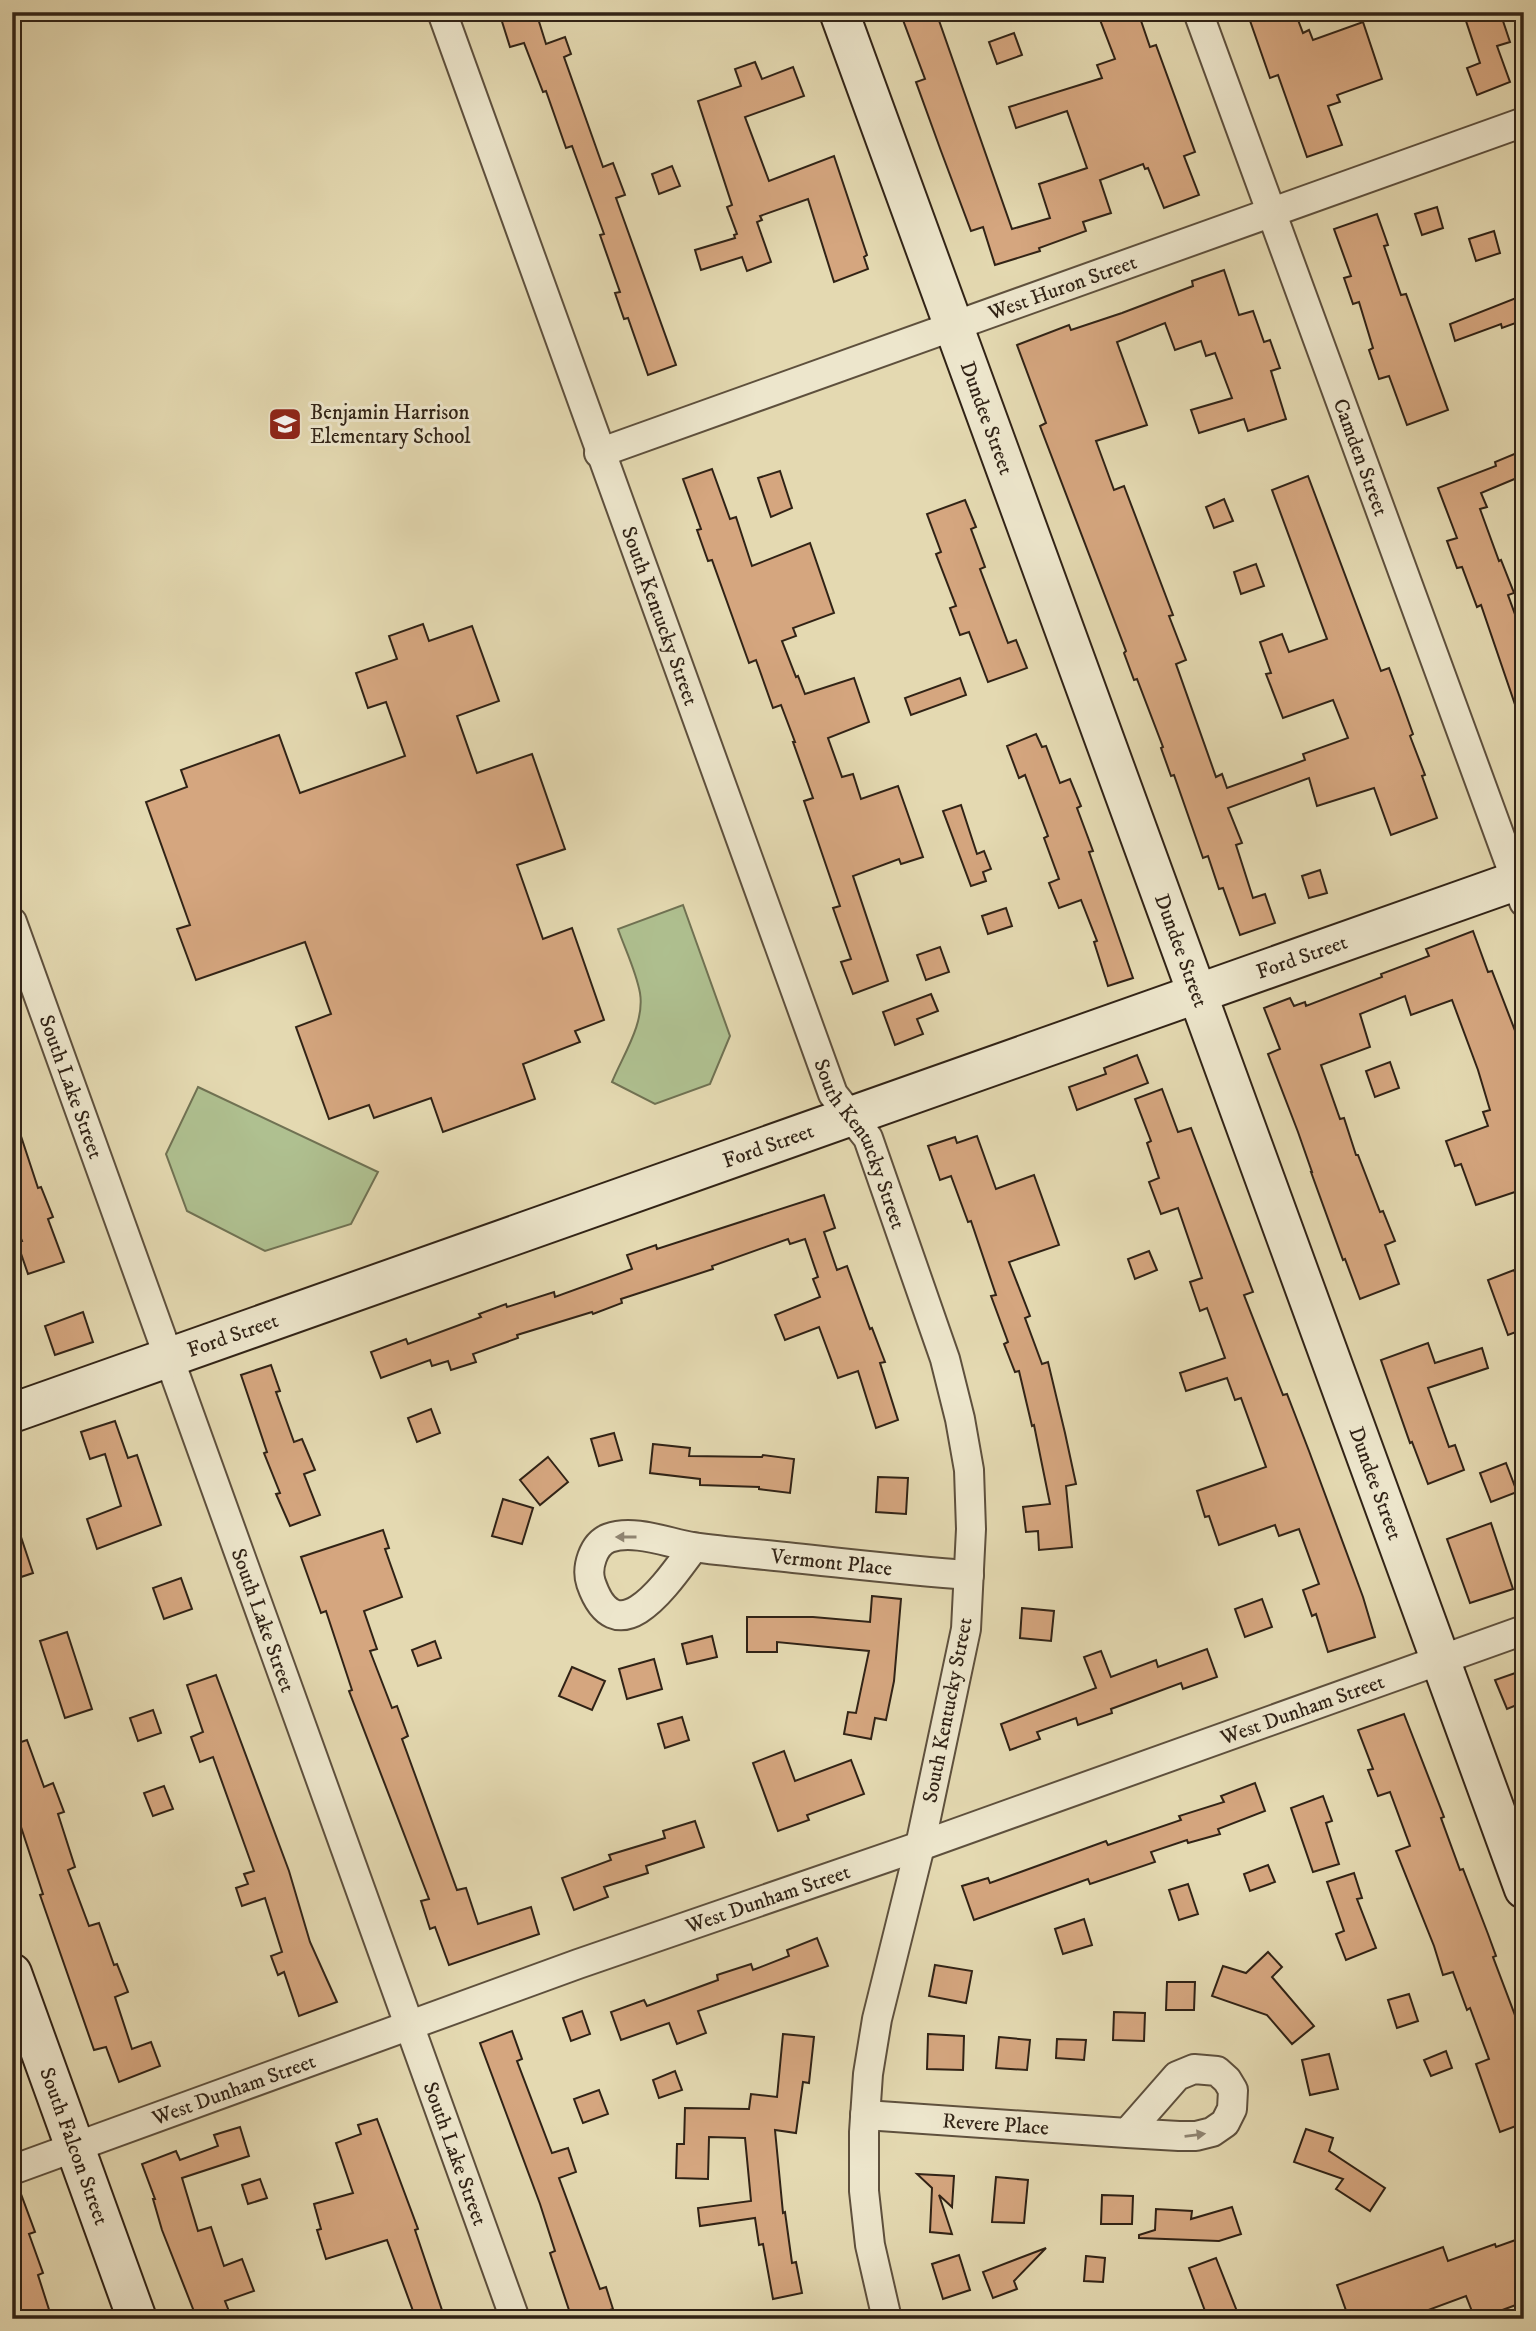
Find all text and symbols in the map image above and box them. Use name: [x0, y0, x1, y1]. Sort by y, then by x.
street label: West Huron Street: [984, 250, 1141, 327]
street label: Dundee Street: [954, 358, 1019, 479]
street label: Camden Street: [1327, 395, 1394, 520]
place label: Benjamin Harrison Elementary School: [310, 400, 471, 450]
school or university icon: Benjamin Harrison Elementary School: [266, 405, 304, 443]
street label: South Kentucky Street: [615, 523, 704, 709]
street label: Dundee Street: [1148, 891, 1213, 1011]
street label: Ford Street: [1253, 929, 1351, 986]
street label: South Lake Street: [33, 1012, 108, 1163]
street label: South Kentucky Street: [807, 1055, 911, 1233]
street label: Ford Street: [719, 1118, 818, 1174]
street label: Ford Street: [184, 1308, 282, 1364]
street label: Dundee Street: [1342, 1423, 1408, 1544]
one-way arrow: [615, 1531, 637, 1543]
street label: Vermont Place: [769, 1543, 894, 1582]
street label: South Lake Street: [225, 1545, 300, 1696]
street label: South Kentucky Street: [917, 1615, 979, 1805]
street label: West Dunham Street: [1216, 1669, 1388, 1752]
street label: West Dunham Street: [682, 1859, 854, 1940]
street label: West Dunham Street: [148, 2049, 320, 2132]
street label: South Falcon Street: [33, 2064, 114, 2229]
street label: South Lake Street: [417, 2079, 492, 2230]
street label: Revere Place: [942, 2108, 1050, 2142]
one-way arrow: [1184, 2129, 1206, 2140]

